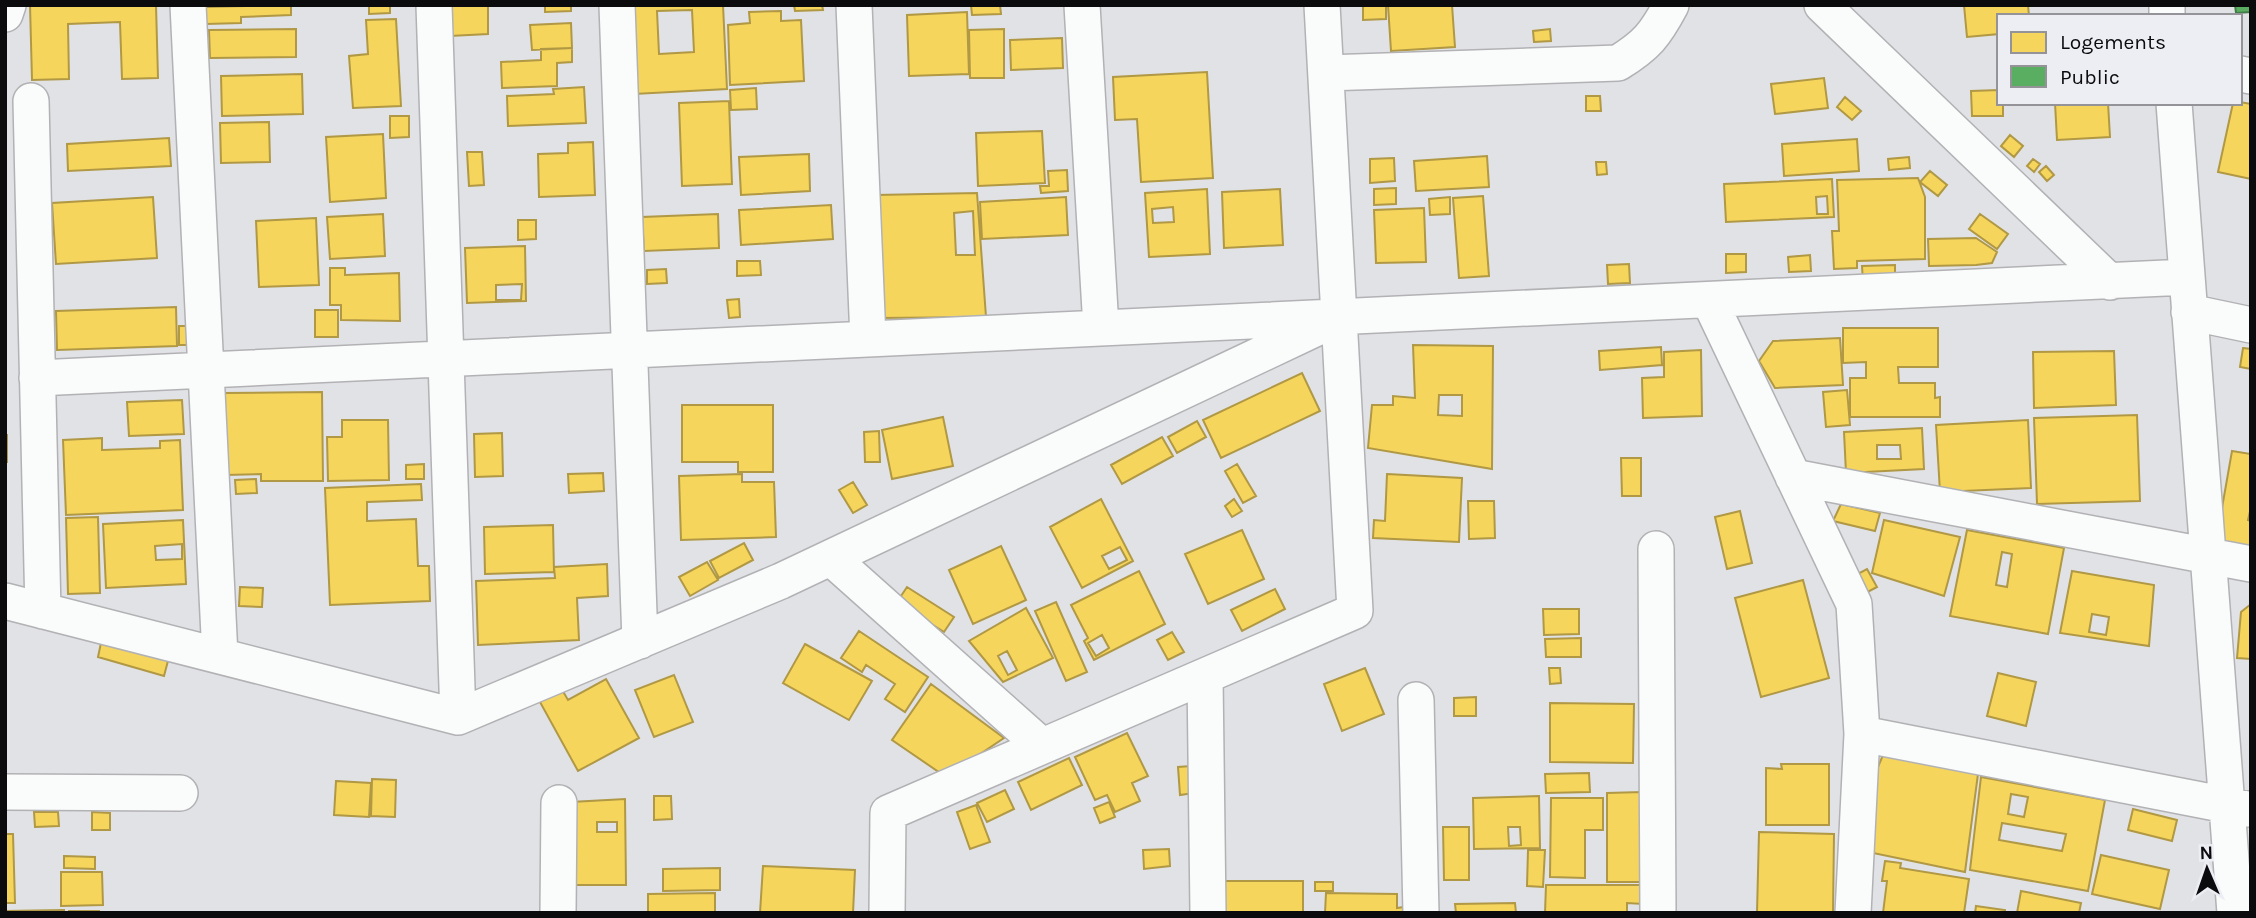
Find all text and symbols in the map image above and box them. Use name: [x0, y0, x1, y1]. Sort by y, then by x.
legend: [1997, 14, 2242, 105]
text: Logements: [2060, 30, 2166, 54]
text: Public: [2060, 65, 2120, 89]
north arrow: [2172, 834, 2242, 904]
text: N: [2199, 842, 2214, 864]

